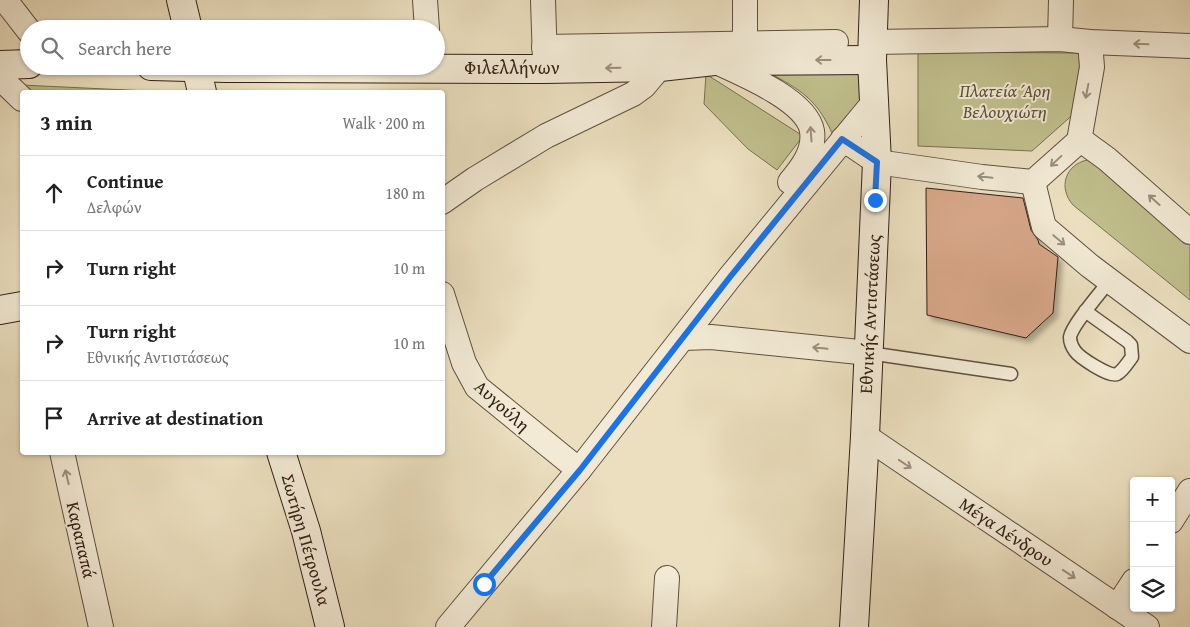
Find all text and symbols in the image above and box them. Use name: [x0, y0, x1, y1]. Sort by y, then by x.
search box: [20, 20, 445, 75]
icon: search: [38, 34, 66, 62]
text: Search here: [78, 34, 172, 62]
one-way arrow: [1134, 39, 1150, 49]
street label: Φιλελλήνων: [464, 54, 560, 81]
one-way arrow: [815, 55, 832, 65]
one-way arrow: [605, 63, 622, 73]
park label: Πλατεία Άρη Βελουχιώτη: [958, 77, 1051, 125]
one-way arrow: [1082, 82, 1092, 98]
text: 3 min: [40, 107, 92, 138]
text: Walk · 200 m: [342, 111, 425, 135]
one-way arrow: [806, 126, 816, 142]
one-way arrow: [1049, 155, 1062, 167]
text: Continue: [87, 167, 164, 195]
one-way arrow: [977, 172, 993, 182]
icon: ahead: [40, 179, 68, 207]
text: 180 m: [385, 181, 425, 205]
route end: [864, 189, 887, 212]
one-way arrow: [1147, 194, 1160, 206]
text: Δελφών: [87, 195, 142, 219]
street label: Εθνικής Αντιστάσεως: [852, 233, 887, 394]
one-way arrow: [1053, 234, 1066, 246]
icon: right: [40, 254, 68, 282]
text: Turn right: [87, 254, 176, 282]
text: 10 m: [393, 256, 425, 280]
text: Turn right: [87, 317, 176, 345]
icon: right: [40, 329, 68, 357]
text: 10 m: [393, 331, 425, 355]
one-way arrow: [812, 343, 828, 353]
text: Εθνικής Αντιστάσεως: [87, 345, 229, 369]
street label: Αυγούλη: [469, 373, 536, 438]
icon: arrive: [40, 404, 68, 432]
text: Arrive at destination: [87, 404, 263, 432]
one-way arrow: [898, 459, 912, 469]
one-way arrow: [62, 470, 71, 486]
street label: Σωτήρη Πέτρουλα: [275, 471, 338, 609]
map controls: [1130, 477, 1175, 612]
button: +: [1130, 477, 1175, 522]
street label: Μέγα Δένδρου: [954, 490, 1059, 573]
street label: Καραπαπά: [60, 499, 103, 581]
button: −: [1130, 522, 1175, 567]
button: layers: [1130, 567, 1175, 612]
one-way arrow: [1062, 569, 1076, 579]
route start: [473, 573, 496, 596]

